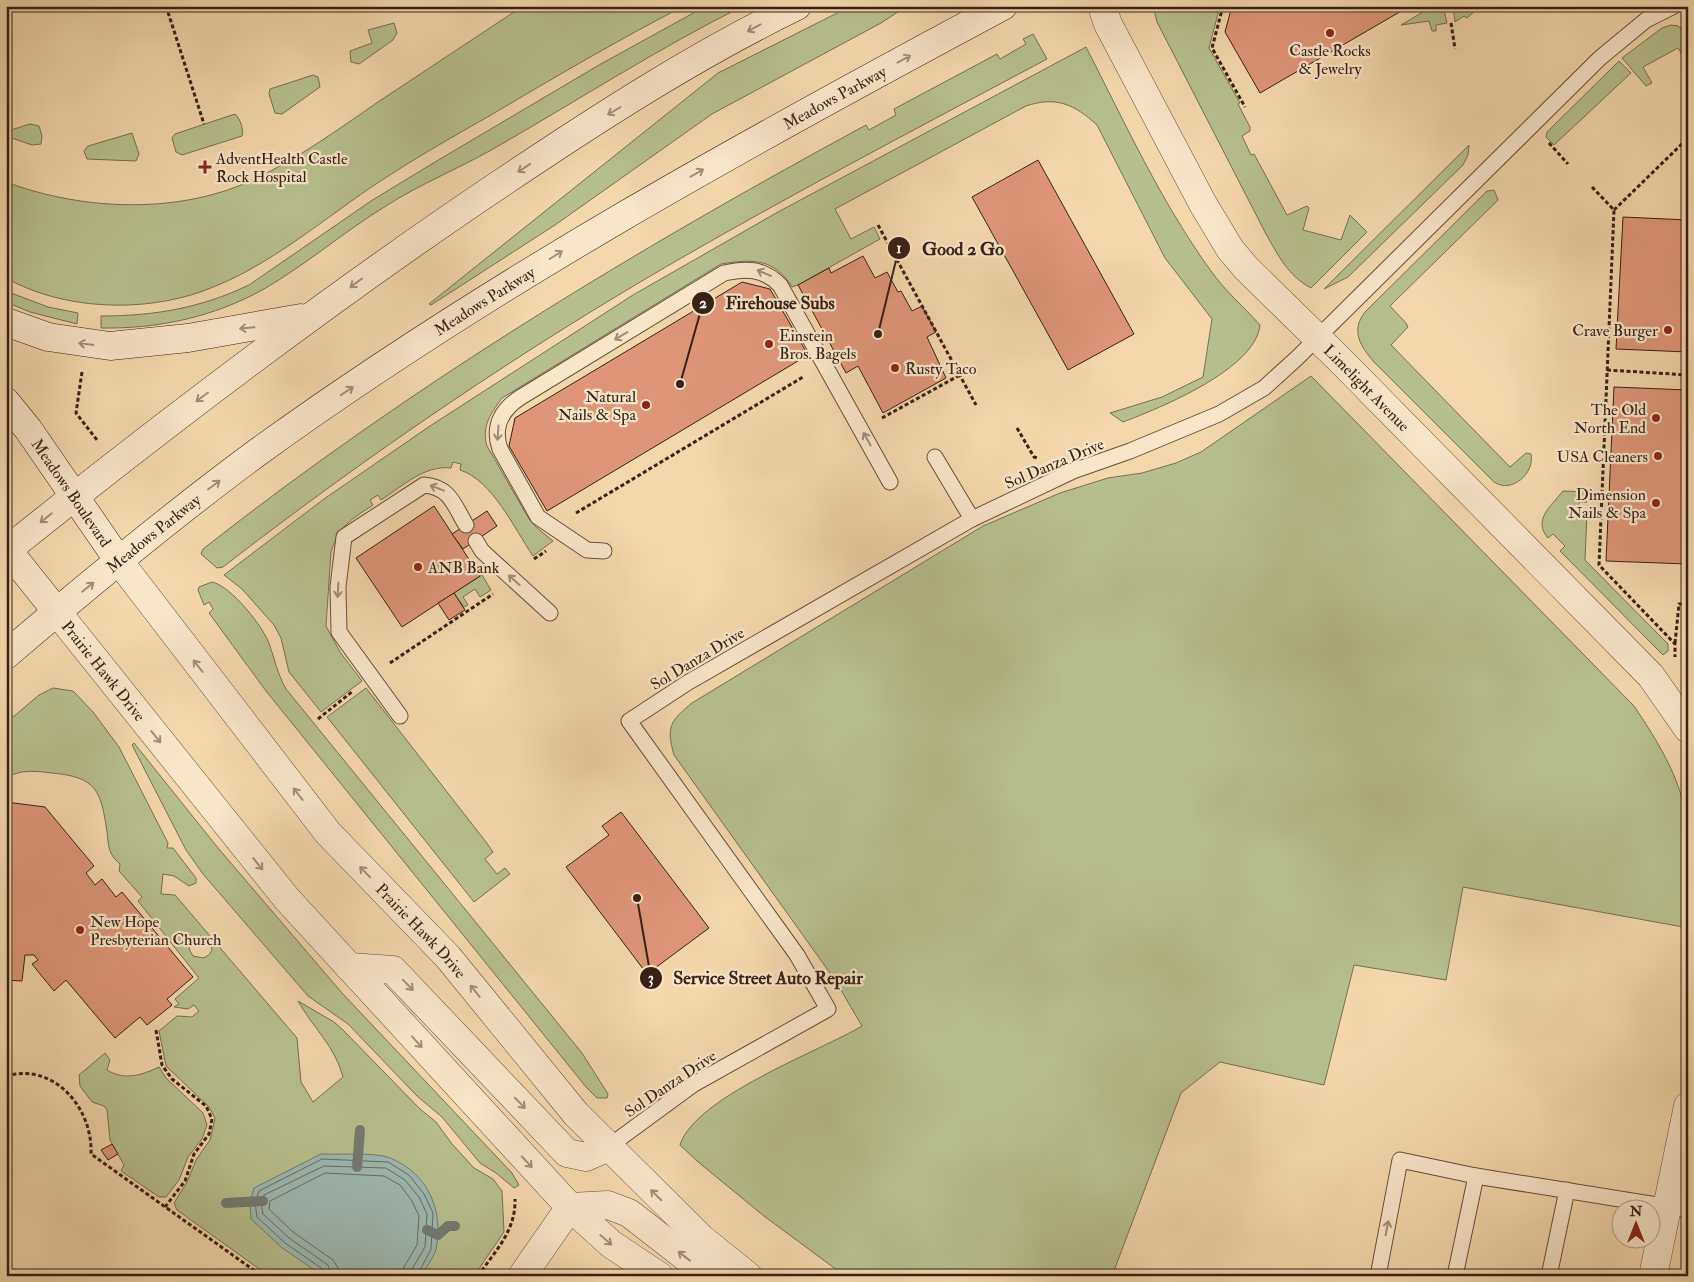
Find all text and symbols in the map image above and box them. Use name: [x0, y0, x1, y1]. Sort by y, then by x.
one-way arrow: [747, 24, 761, 34]
marker: Castle Rocks & Jewelry: [1324, 27, 1336, 39]
place label: Castle Rocks & Jewelry: [1289, 41, 1371, 80]
one-way arrow: [897, 54, 912, 64]
street label: Meadows Parkway: [780, 61, 891, 134]
one-way arrow: [607, 107, 621, 117]
place label: AdventHealth Castle Rock Hospital: [215, 149, 348, 188]
marker: AdventHealth Castle Rock Hospital: [198, 160, 212, 174]
one-way arrow: [517, 163, 531, 173]
one-way arrow: [689, 168, 703, 178]
callout: Good 2 Go: [887, 232, 1014, 265]
text: Good 2 Go: [922, 238, 1004, 261]
text: 1: [896, 239, 902, 258]
one-way arrow: [549, 250, 563, 260]
street label: Meadows Parkway: [431, 262, 540, 340]
one-way arrow: [757, 268, 772, 278]
one-way arrow: [350, 278, 363, 289]
callout: Firehouse Subs: [690, 286, 844, 319]
text: Firehouse Subs: [725, 292, 835, 315]
text: 2: [699, 294, 707, 313]
place label: Crave Burger: [1572, 321, 1658, 341]
one-way arrow: [239, 323, 255, 332]
marker: Crave Burger: [1662, 324, 1674, 336]
place label: Einstein Bros. Bagels: [779, 326, 856, 364]
one-way arrow: [614, 331, 628, 341]
marker: Einstein Bros. Bagels: [763, 338, 775, 350]
one-way arrow: [79, 339, 95, 349]
street label: Limelight Avenue: [1319, 341, 1414, 436]
place label: Rusty Taco: [905, 359, 977, 379]
marker: Rusty Taco: [889, 362, 901, 374]
one-way arrow: [340, 386, 354, 396]
place label: Natural Nails & Spa: [558, 387, 636, 426]
one-way arrow: [195, 392, 209, 402]
marker: Natural Nails & Spa: [640, 399, 652, 411]
place label: The Old North End: [1574, 400, 1646, 438]
marker: The Old North End: [1650, 412, 1662, 424]
one-way arrow: [493, 424, 502, 440]
one-way arrow: [862, 432, 872, 447]
street label: Sol Danza Drive: [1002, 434, 1107, 494]
street label: Meadows Boulevard: [27, 435, 115, 551]
place label: USA Cleaners: [1557, 447, 1648, 467]
marker: USA Cleaners: [1652, 450, 1664, 462]
one-way arrow: [208, 480, 221, 491]
one-way arrow: [430, 483, 445, 492]
place label: Dimension Nails & Spa: [1568, 485, 1646, 524]
street label: Meadows Parkway: [103, 490, 206, 578]
marker: Dimension Nails & Spa: [1650, 497, 1662, 509]
one-way arrow: [40, 513, 53, 524]
place label: ANB Bank: [427, 558, 500, 578]
marker: ANB Bank: [412, 561, 424, 573]
one-way arrow: [507, 574, 520, 586]
one-way arrow: [81, 582, 94, 593]
one-way arrow: [333, 582, 342, 598]
street label: Prairie Hawk Drive: [57, 617, 150, 726]
street label: Sol Danza Drive: [647, 623, 748, 695]
one-way arrow: [192, 660, 203, 673]
one-way arrow: [151, 731, 162, 744]
one-way arrow: [292, 788, 303, 801]
one-way arrow: [253, 857, 264, 870]
one-way arrow: [359, 865, 371, 878]
street label: Prairie Hawk Drive: [371, 879, 470, 983]
place label: New Hope Presbyterian Church: [90, 912, 222, 950]
marker: New Hope Presbyterian Church: [74, 924, 86, 936]
callout: Service Street Auto Repair: [638, 961, 873, 994]
text: Service Street Auto Repair: [673, 967, 863, 990]
text: 3: [648, 969, 654, 988]
one-way arrow: [402, 979, 414, 992]
one-way arrow: [470, 985, 481, 998]
one-way arrow: [411, 1035, 423, 1048]
street label: Sol Danza Drive: [621, 1046, 720, 1122]
one-way arrow: [514, 1097, 526, 1109]
one-way arrow: [521, 1155, 533, 1168]
one-way arrow: [650, 1189, 662, 1201]
north arrow: [1612, 1200, 1662, 1250]
text: N: [1629, 1203, 1643, 1220]
one-way arrow: [1383, 1220, 1393, 1236]
one-way arrow: [599, 1234, 612, 1245]
one-way arrow: [678, 1251, 691, 1262]

